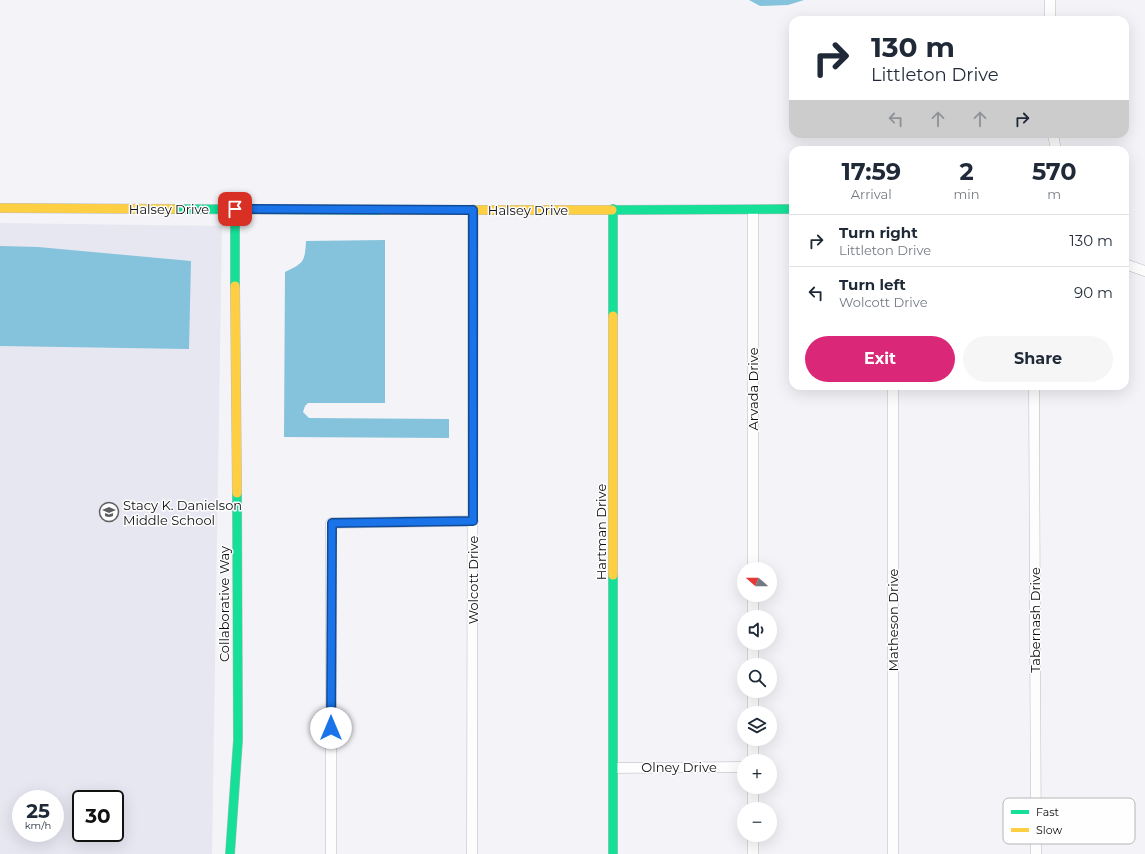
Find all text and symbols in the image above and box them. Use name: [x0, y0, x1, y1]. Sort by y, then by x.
text: 130 m: [871, 30, 955, 64]
icon: right: [805, 32, 857, 84]
text: Littleton Drive: [871, 64, 999, 86]
icon: left: [885, 108, 907, 130]
icon: ahead: [927, 108, 949, 130]
icon: ahead: [969, 108, 991, 130]
icon: right: [1011, 108, 1033, 130]
text: 17:59: [841, 157, 901, 186]
text: 2: [959, 157, 974, 186]
text: 570: [1032, 157, 1077, 186]
text: Arrival: [851, 186, 892, 202]
text: min: [953, 186, 980, 202]
text: m: [1047, 186, 1061, 202]
pin: [218, 192, 252, 226]
icon: arrive: [224, 198, 246, 220]
street label: Halsey Drive: [129, 201, 209, 217]
street label: Halsey Drive: [488, 202, 568, 218]
text: Turn right: [839, 223, 918, 242]
icon: right: [805, 230, 827, 252]
text: 130 m: [1069, 231, 1113, 250]
text: Littleton Drive: [839, 242, 931, 258]
text: Turn left: [839, 275, 906, 294]
icon: left: [805, 282, 827, 304]
text: 90 m: [1074, 283, 1113, 302]
text: Wolcott Drive: [839, 294, 928, 310]
button: Exit: [805, 336, 955, 382]
button: Share: [963, 336, 1113, 382]
street label: Arvada Drive: [745, 347, 761, 431]
street label: Hartman Drive: [593, 484, 609, 580]
place label: Stacy K. Danielson Middle School: [123, 497, 242, 528]
school or university icon: Stacy K. Danielson Middle School: [98, 501, 120, 523]
street label: Wolcott Drive: [465, 536, 481, 624]
street label: Collaborative Way: [216, 545, 232, 662]
north arrow: [737, 562, 777, 602]
map controls: [737, 562, 777, 842]
street label: Tabernash Drive: [1027, 567, 1043, 673]
street label: Matheson Drive: [885, 568, 901, 671]
button: sound: [737, 610, 777, 650]
button: search: [737, 658, 777, 698]
button: layers: [737, 706, 777, 746]
position arrow: [310, 707, 352, 749]
button: +: [737, 754, 777, 794]
street label: Olney Drive: [641, 759, 717, 775]
speed limit sign: 30: [72, 790, 124, 842]
legend: [1003, 798, 1135, 844]
text: 25: [26, 799, 50, 823]
button: −: [737, 802, 777, 842]
text: Fast: [1036, 805, 1060, 819]
text: km/h: [25, 819, 51, 832]
text: Slow: [1036, 823, 1062, 837]

